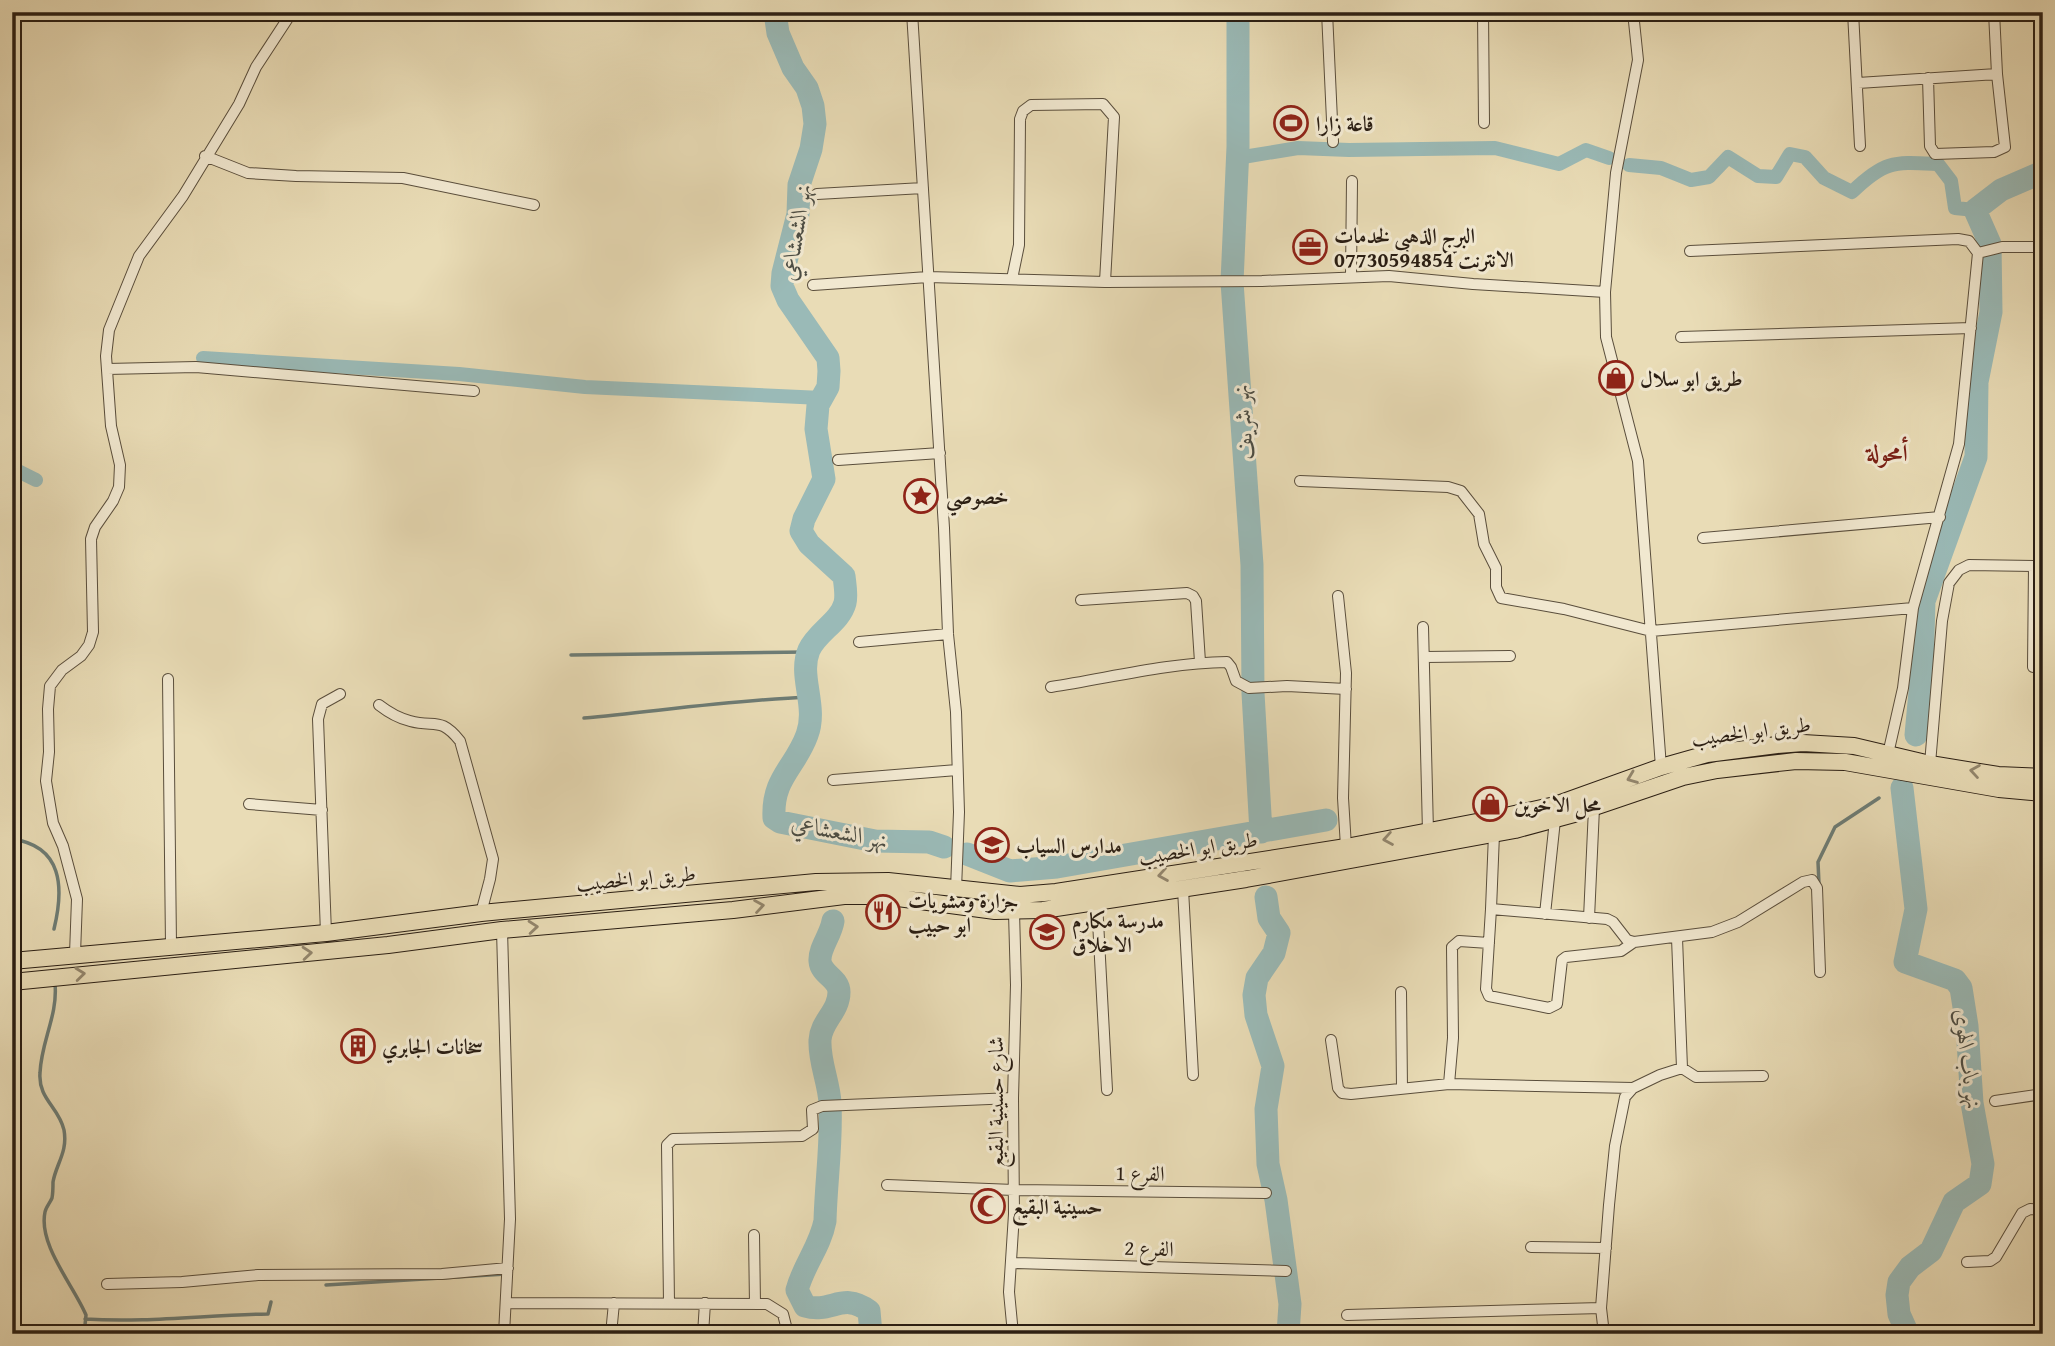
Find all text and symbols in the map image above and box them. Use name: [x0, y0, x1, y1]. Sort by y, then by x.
sports icon: قاعة زارا: [1272, 104, 1310, 142]
place label: قاعة زارا: [1316, 108, 1374, 139]
water label: نهر الشعشاعي: [771, 181, 822, 284]
place label: البرج الذهبي لخدمات الانترنت 07730594854: [1334, 220, 1514, 275]
office icon: البرج الذهبي لخدمات الانترنت 07730594854: [1291, 228, 1329, 266]
shop icon: طريق ابو سلال: [1597, 359, 1635, 397]
place label: طريق ابو سلال: [1640, 363, 1743, 394]
water label: نهر شريف: [1223, 383, 1261, 461]
district label: أمحولة: [1864, 435, 1908, 470]
place icon: خصوصي: [902, 477, 940, 515]
place label: خصوصي: [946, 481, 1009, 517]
street label: طريق ابو الخصيب: [1690, 708, 1812, 754]
one-way arrow: [1969, 764, 1981, 779]
one-way arrow: [1627, 770, 1639, 784]
shop icon: محل الاخوين: [1471, 785, 1509, 823]
place label: محل الاخوين: [1514, 789, 1602, 820]
water label: نهر الشعشاعي: [788, 805, 891, 860]
street label: طريق ابو الخصيب: [1136, 823, 1260, 873]
school or university icon: مدارس السياب: [973, 826, 1011, 864]
place label: مدارس السياب: [1016, 830, 1122, 861]
one-way arrow: [1382, 831, 1394, 846]
street label: طريق ابو الخصيب: [575, 857, 697, 899]
one-way arrow: [1158, 867, 1169, 882]
place label: جزارة ومشويات ابو حبيب: [908, 885, 1018, 940]
restaurant icon: جزارة ومشويات ابو حبيب: [864, 893, 902, 931]
one-way arrow: [753, 899, 765, 914]
place label: مدرسة مكارم الاخلاق: [1072, 905, 1164, 960]
school or university icon: مدرسة مكارم الاخلاق: [1028, 913, 1066, 951]
one-way arrow: [527, 920, 538, 935]
one-way arrow: [301, 946, 312, 961]
one-way arrow: [75, 967, 86, 982]
water label: نهر باب الهوى: [1946, 1007, 1992, 1111]
building icon: سخانات الجابري: [339, 1027, 377, 1065]
place label: سخانات الجابري: [382, 1031, 483, 1064]
street label: شارع حسينية البقيع: [980, 1036, 1015, 1168]
street label: الفرع 1: [1115, 1157, 1165, 1192]
mosque icon: حسينية البقيع: [969, 1187, 1007, 1225]
place label: حسينية البقيع: [1012, 1191, 1102, 1226]
street label: الفرع 2: [1124, 1232, 1174, 1267]

